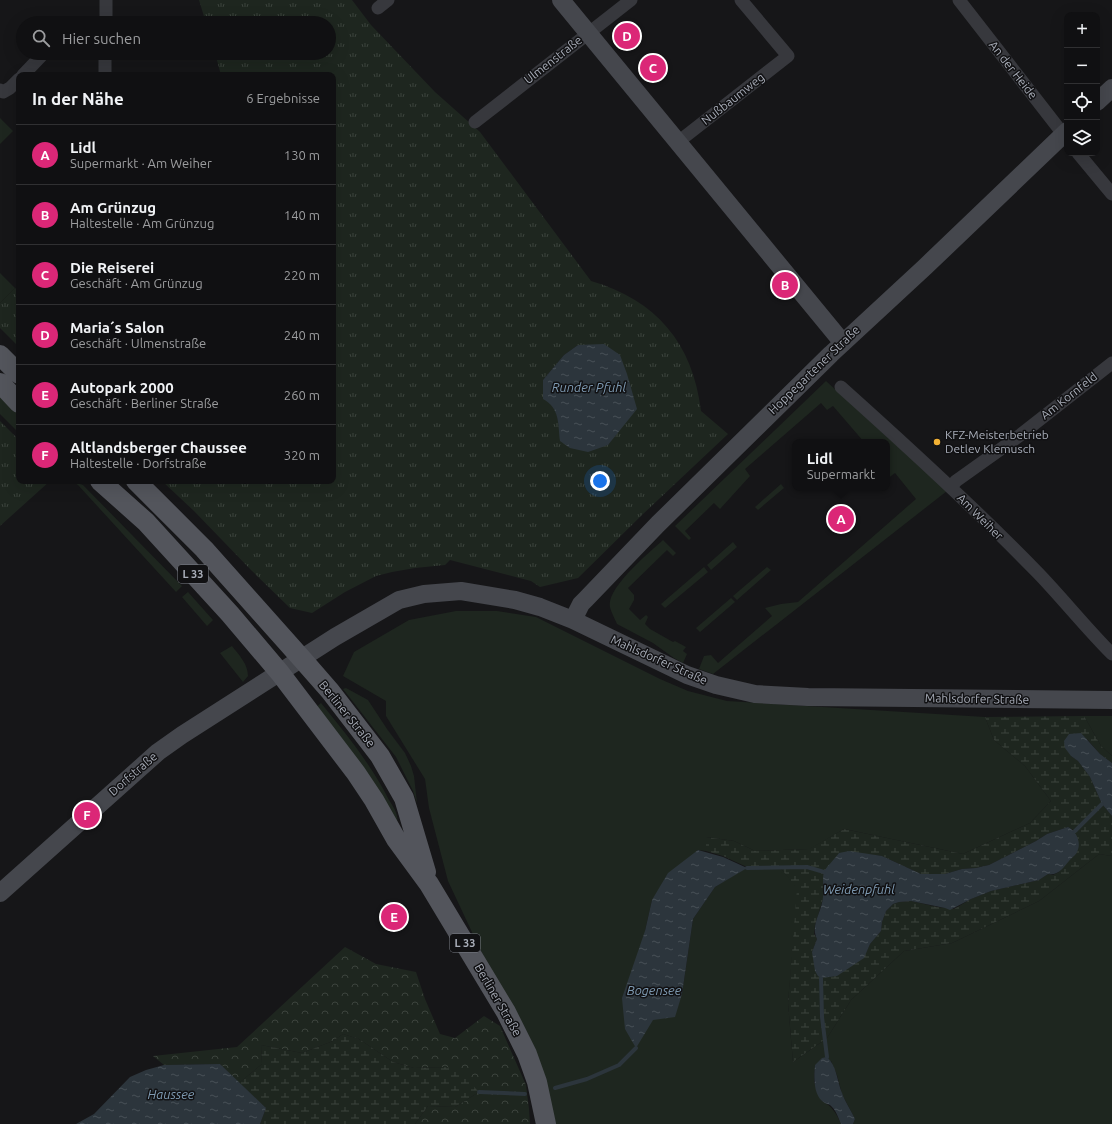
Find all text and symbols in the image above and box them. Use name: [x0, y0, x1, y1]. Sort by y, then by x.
map controls: [1064, 12, 1100, 156]
button: +: [1064, 12, 1100, 48]
search box: [16, 16, 336, 60]
pin: D: [614, 21, 640, 51]
icon: search: [30, 27, 52, 49]
text: Hier suchen: [62, 30, 141, 47]
street label: Ulmenstraße: [521, 33, 584, 86]
street label: An der Heide: [987, 38, 1040, 101]
button: −: [1064, 48, 1100, 84]
pin: C: [640, 53, 666, 83]
street label: Nußbaumweg: [699, 70, 767, 127]
button: locate: [1064, 84, 1100, 120]
text: In der Nähe: [32, 89, 124, 108]
text: 6 Ergebnisse: [246, 91, 320, 105]
button: layers: [1064, 120, 1100, 156]
text: Lidl: [70, 139, 96, 156]
text: A: [40, 148, 50, 162]
text: 130 m: [284, 148, 320, 162]
text: Supermarkt · Am Weiher: [70, 156, 212, 170]
text: Am Grünzug: [70, 199, 156, 216]
text: B: [41, 208, 49, 222]
text: 140 m: [284, 208, 320, 222]
text: Haltestelle · Am Grünzug: [70, 216, 214, 230]
text: Die Reiserei: [70, 259, 154, 276]
text: C: [41, 268, 49, 282]
text: 220 m: [284, 268, 320, 282]
pin: B: [772, 270, 798, 300]
text: Geschäft · Am Grünzug: [70, 276, 203, 290]
text: Maria´s Salon: [70, 319, 164, 336]
street label: Hoppegartener Straße: [765, 323, 862, 416]
text: D: [40, 328, 50, 342]
text: 240 m: [284, 328, 320, 342]
text: Geschäft · Ulmenstraße: [70, 336, 206, 350]
street label: Am Kornfeld: [1038, 370, 1099, 422]
text: Autopark 2000: [70, 379, 174, 396]
water label: Runder Pfuhl: [552, 380, 626, 395]
text: E: [41, 388, 49, 402]
text: 260 m: [284, 388, 320, 402]
text: Geschäft · Berliner Straße: [70, 396, 219, 410]
place label: KFZ-Meisterbetrieb Detlev Klemusch: [945, 428, 1049, 455]
marker: KFZ-Meisterbetrieb Detlev Klemusch: [932, 437, 942, 447]
text: Altlandsberger Chaussee: [70, 439, 247, 456]
popup: [792, 439, 890, 491]
text: F: [41, 448, 49, 462]
text: 320 m: [284, 448, 320, 462]
text: Lidl: [807, 450, 833, 467]
text: Haltestelle · Dorfstraße: [70, 456, 206, 470]
text: Supermarkt: [807, 467, 875, 481]
your location: [590, 471, 610, 491]
street label: Am Weiher: [955, 491, 1006, 543]
pin: A: [828, 504, 854, 534]
road number: L 33: [178, 565, 208, 583]
street label: Mahlsdorfer Straße: [609, 632, 710, 687]
street label: Berliner Straße: [317, 678, 378, 749]
street label: Mahlsdorfer Straße: [925, 691, 1029, 706]
street label: Dorfstraße: [106, 749, 159, 798]
pin: F: [74, 800, 100, 830]
water label: Weidenpfuhl: [823, 882, 895, 897]
pin: E: [381, 902, 407, 932]
road number: L 33: [450, 934, 480, 952]
street label: Berliner Straße: [473, 961, 524, 1038]
water label: Bogensee: [627, 983, 682, 997]
water label: Haussee: [148, 1087, 195, 1101]

